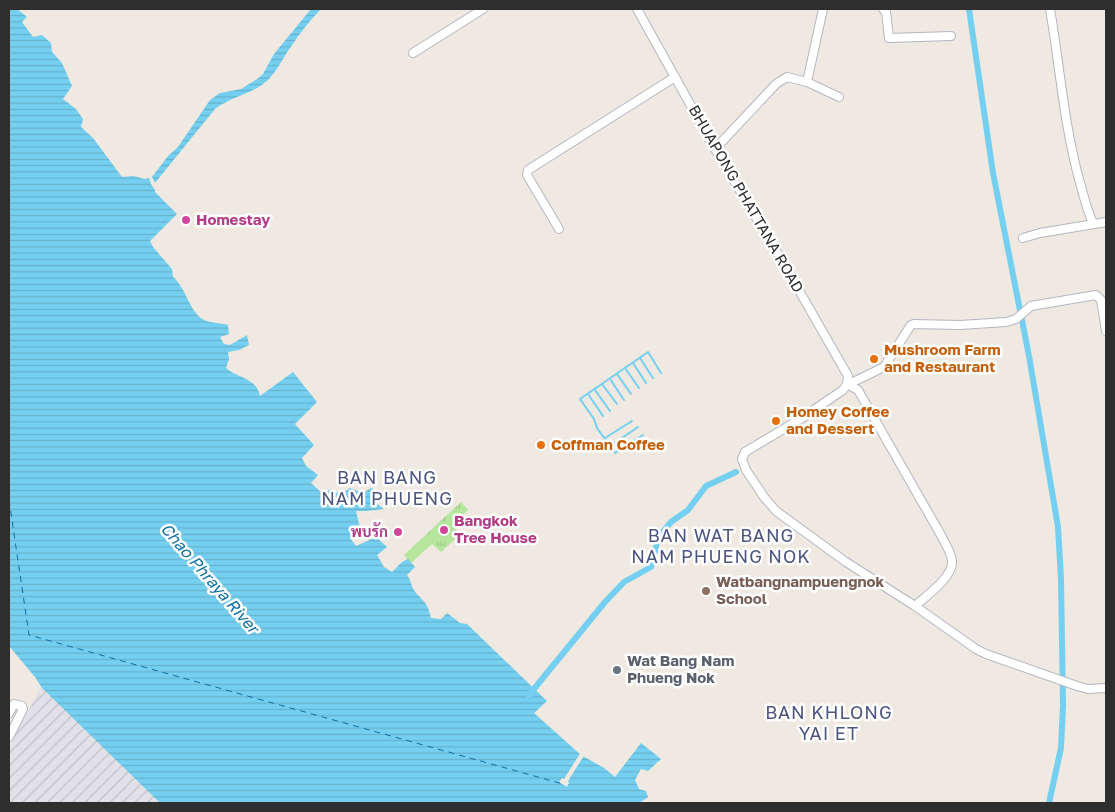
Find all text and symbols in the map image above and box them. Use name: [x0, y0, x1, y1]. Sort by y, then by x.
street label: BHUAPONG PHATTANA ROAD: [686, 102, 808, 295]
place label: Homestay: [196, 210, 270, 228]
marker: Homestay: [180, 214, 192, 226]
place label: Mushroom Farm and Restaurant: [884, 340, 1001, 375]
marker: Mushroom Farm and Restaurant: [868, 353, 880, 365]
place label: Homey Coffee and Dessert: [786, 402, 889, 437]
marker: Homey Coffee and Dessert: [770, 415, 782, 427]
place label: Coffman Coffee: [551, 435, 665, 453]
marker: Coffman Coffee: [535, 439, 547, 451]
district label: BAN BANG NAM PHUENG: [321, 466, 453, 509]
place label: Bangkok Tree House: [454, 511, 537, 546]
water label: Chao Phraya River: [157, 519, 265, 639]
place label: พบรัก: [351, 522, 388, 540]
marker: Bangkok Tree House: [438, 524, 450, 536]
district label: BAN WAT BANG NAM PHUENG NOK: [631, 524, 811, 567]
marker: พบรัก: [392, 526, 404, 538]
place label: Watbangnampuengnok School: [716, 572, 884, 607]
marker: Watbangnampuengnok School: [700, 585, 712, 597]
place label: Wat Bang Nam Phueng Nok: [627, 651, 734, 686]
marker: Wat Bang Nam Phueng Nok: [611, 664, 623, 676]
district label: BAN KHLONG YAI ET: [765, 701, 893, 744]

